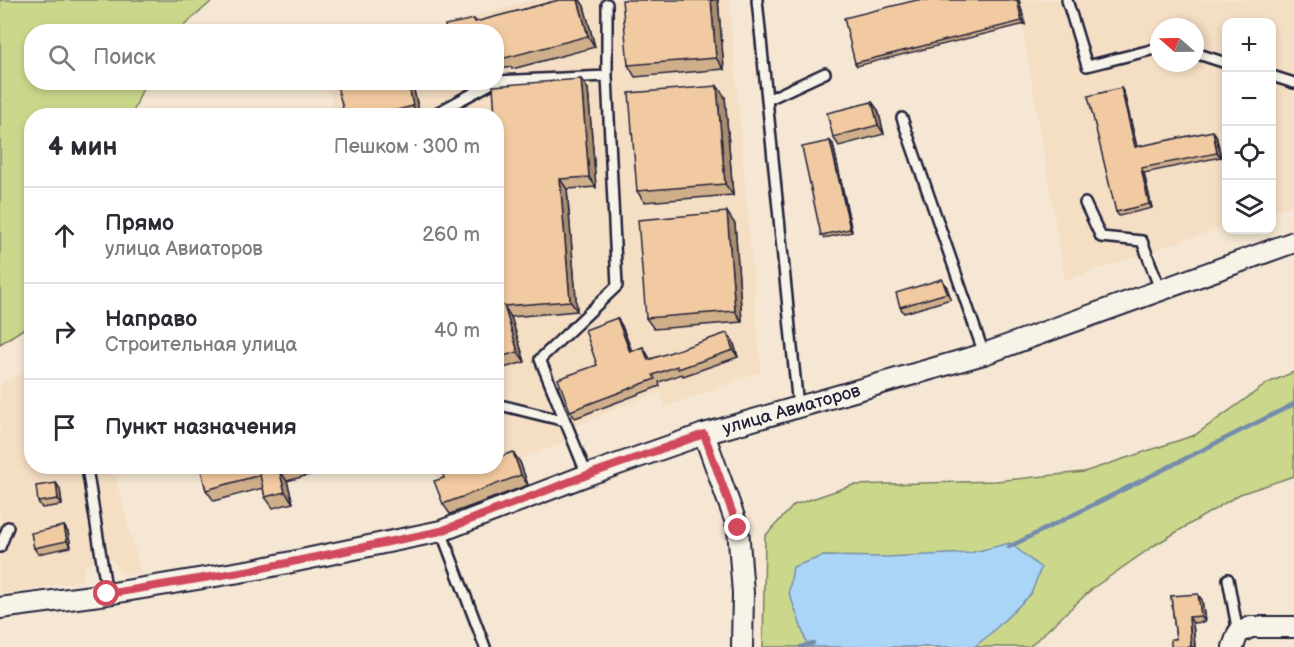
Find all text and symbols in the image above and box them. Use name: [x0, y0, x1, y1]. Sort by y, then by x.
north arrow: [1150, 18, 1204, 72]
map controls: [1222, 18, 1276, 234]
button: +: [1222, 18, 1276, 72]
search box: [24, 24, 504, 90]
icon: search: [45, 41, 78, 74]
text: Поиск: [93, 44, 156, 71]
button: −: [1222, 72, 1276, 126]
button: locate: [1222, 126, 1276, 180]
text: 4 мин: [48, 132, 117, 163]
text: Пешком · 300 m: [334, 135, 480, 159]
button: layers: [1222, 180, 1276, 234]
text: Прямо: [105, 210, 174, 237]
icon: ahead: [48, 219, 81, 252]
text: 260 m: [422, 223, 480, 247]
text: улица Авиаторов: [105, 237, 263, 261]
text: Направо: [105, 306, 197, 333]
icon: right: [48, 315, 81, 348]
text: 40 m: [434, 319, 480, 343]
text: Строительная улица: [105, 333, 297, 357]
street label: улица Авиаторов: [720, 379, 863, 439]
icon: arrive: [48, 411, 81, 444]
text: Пункт назначения: [105, 414, 297, 441]
route end: [724, 514, 750, 540]
route start: [93, 580, 119, 606]

